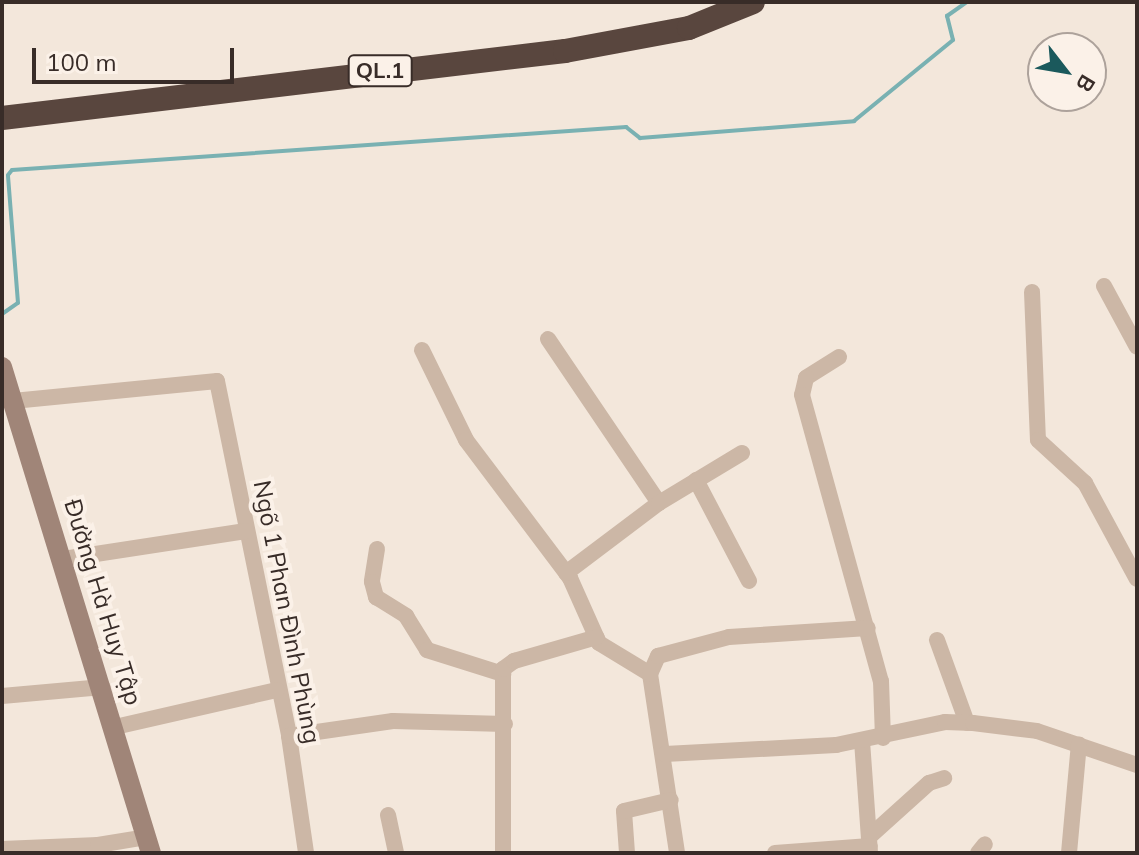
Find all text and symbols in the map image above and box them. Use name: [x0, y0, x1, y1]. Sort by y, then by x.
scale bar: [36, 32, 238, 82]
north arrow: [1027, 32, 1107, 112]
text: 100 m: [46, 47, 117, 77]
road number: QL.1: [346, 53, 414, 89]
text: B: [1070, 70, 1102, 97]
street label: Ngõ 1 Phan Đình Phùng: [247, 478, 327, 746]
street label: Đường Hà Huy Tập: [58, 496, 148, 708]

